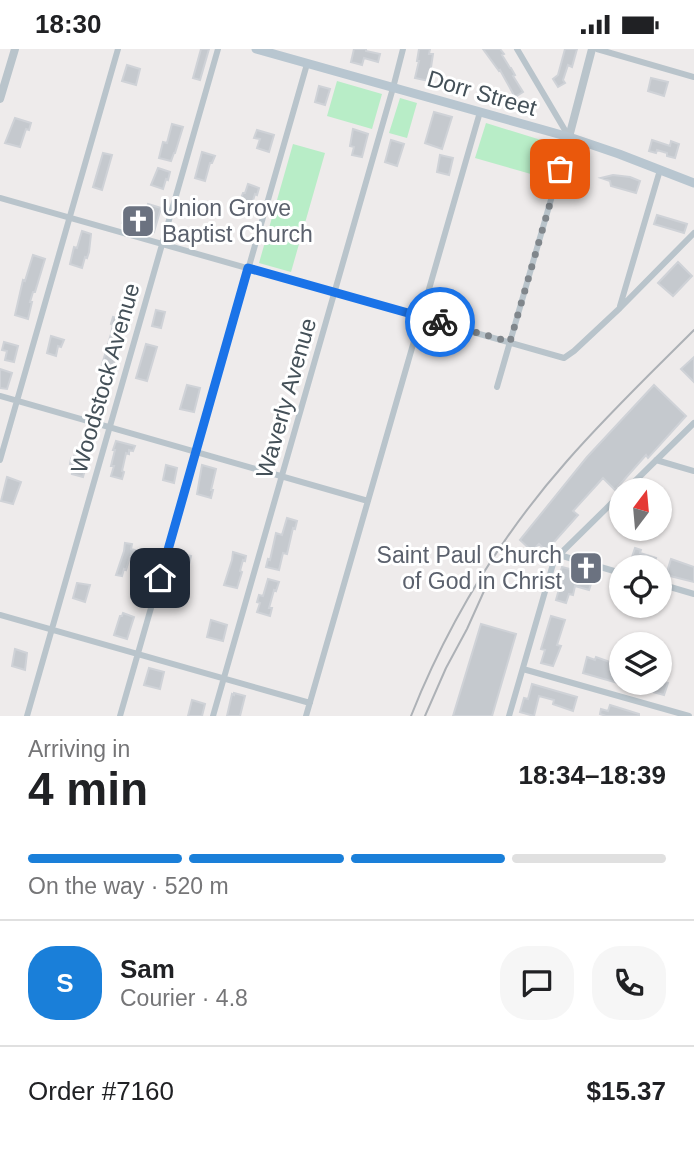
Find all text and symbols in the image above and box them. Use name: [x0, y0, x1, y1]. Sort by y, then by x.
text: 18:30: [35, 9, 102, 39]
street label: Dorr Street: [424, 65, 540, 121]
pin: [530, 139, 590, 199]
icon: bag: [541, 150, 579, 188]
place label: Union Grove Baptist Church: [162, 195, 313, 247]
church icon: Union Grove Baptist Church: [119, 202, 157, 240]
street label: Woodstock Avenue: [65, 280, 145, 476]
courier: [405, 287, 475, 357]
icon: bike: [421, 303, 459, 341]
street label: Waverly Avenue: [251, 315, 321, 481]
north arrow: [609, 478, 672, 541]
map controls: [609, 478, 672, 695]
place label: Saint Paul Church of God in Christ: [377, 542, 563, 594]
pin: [130, 548, 190, 608]
church icon: Saint Paul Church of God in Christ: [567, 549, 605, 587]
button: locate: [609, 555, 672, 618]
icon: home: [141, 559, 179, 597]
button: layers: [609, 632, 672, 695]
text: Arriving in: [28, 736, 130, 762]
text: 18:34–18:39: [519, 760, 666, 790]
text: 4 min: [28, 763, 148, 815]
text: On the way · 520 m: [28, 873, 229, 899]
button: chat: [500, 946, 574, 1020]
button: phone: [592, 946, 666, 1020]
text: Sam: [120, 954, 175, 984]
text: S: [56, 968, 74, 998]
text: Courier · 4.8: [120, 985, 248, 1011]
text: Order #7160: [28, 1076, 174, 1106]
text: $15.37: [586, 1076, 666, 1106]

